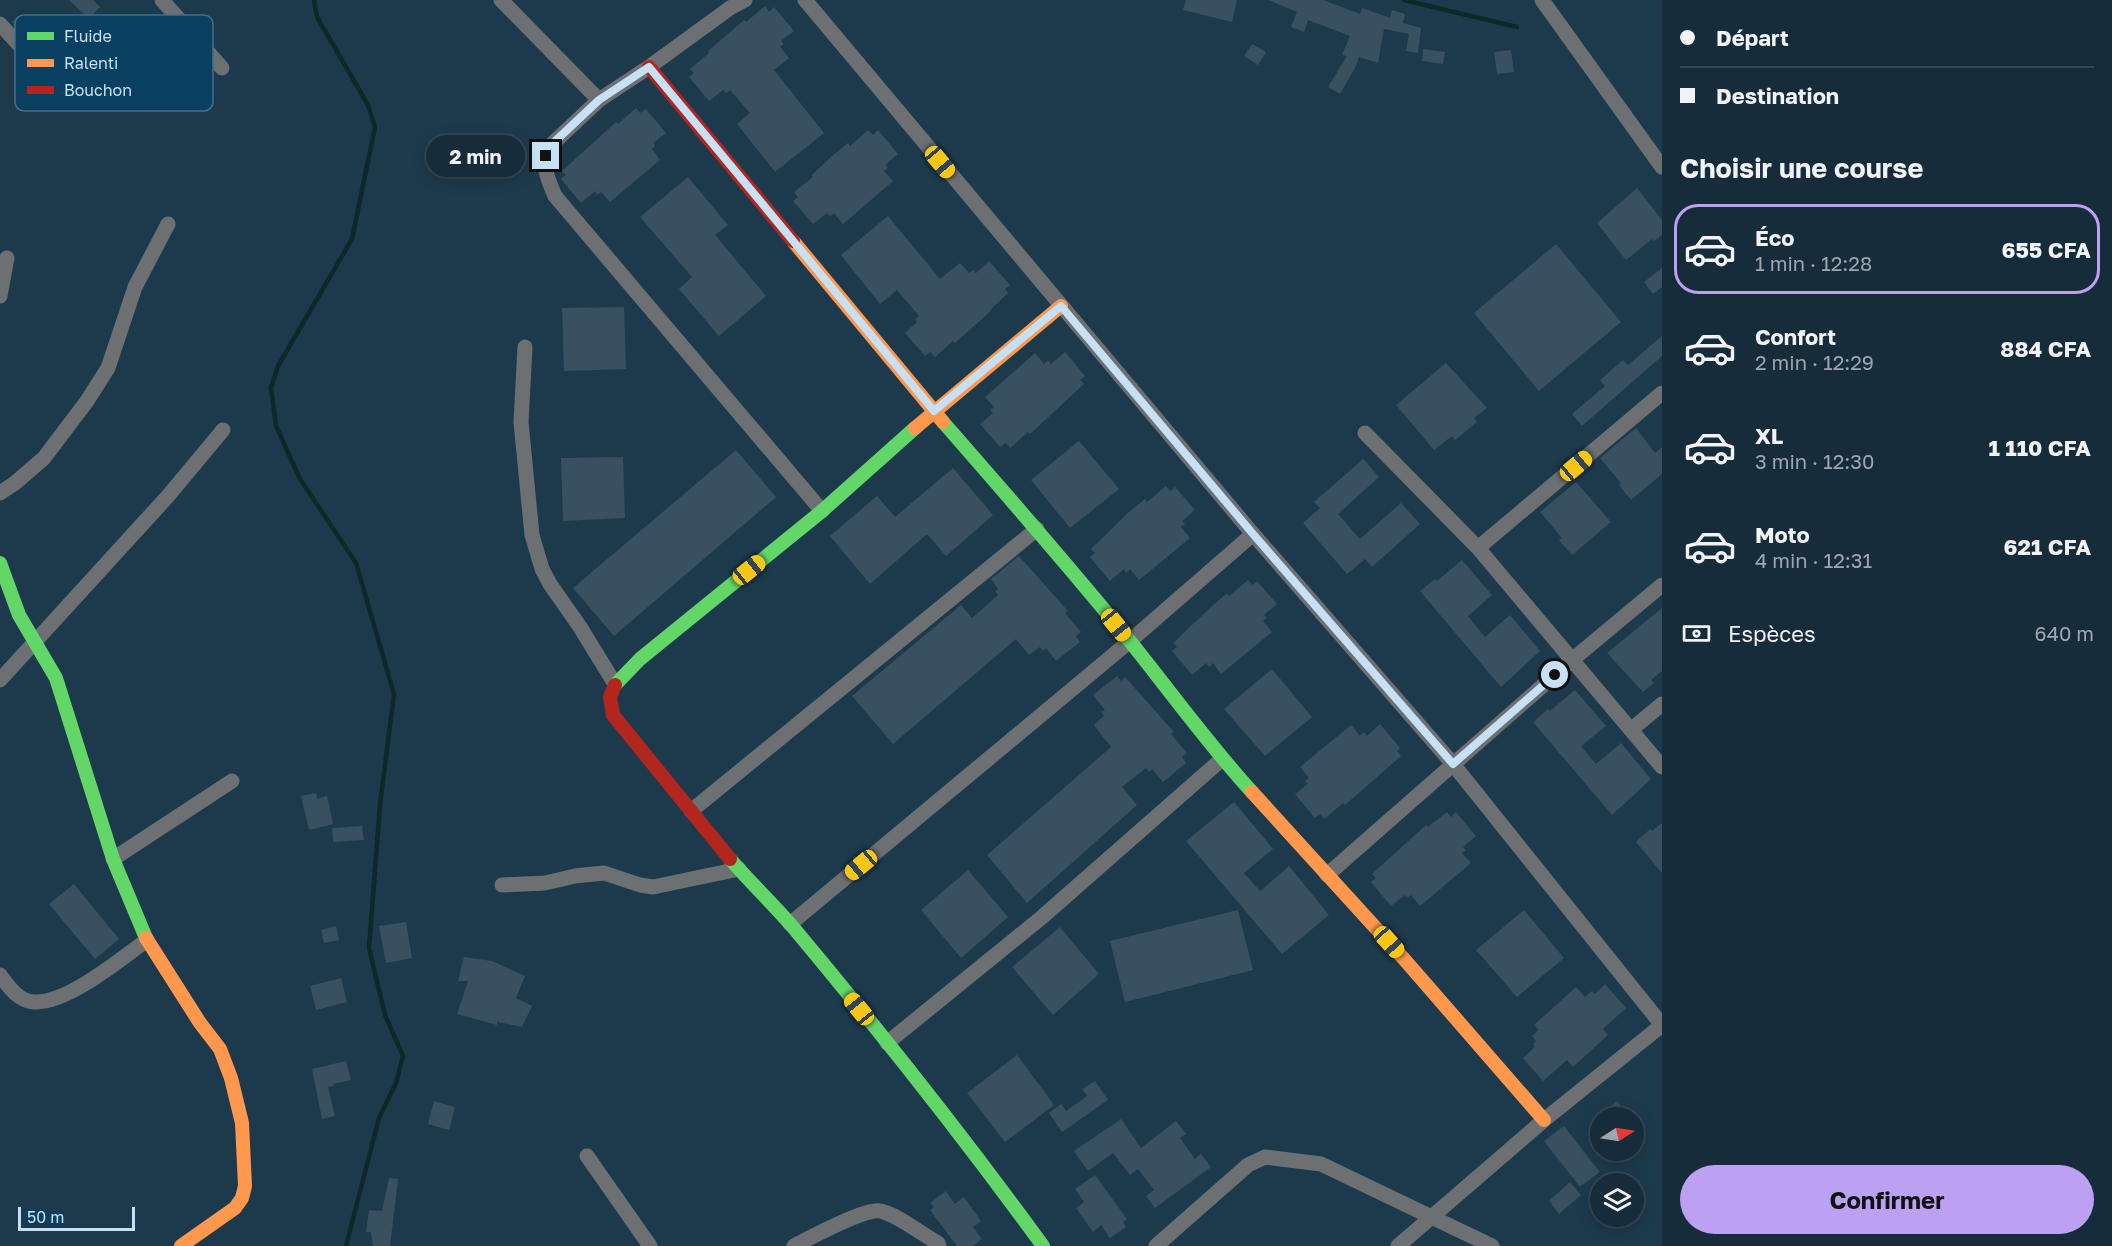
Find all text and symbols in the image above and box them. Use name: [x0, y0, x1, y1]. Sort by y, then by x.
legend: [15, 15, 213, 111]
text: Départ: [1716, 24, 1789, 51]
text: Fluide: [64, 26, 112, 46]
text: Ralenti: [64, 53, 118, 73]
text: Bouchon: [64, 80, 132, 100]
text: Destination: [1716, 82, 1839, 109]
callout: 2 min: [426, 135, 525, 177]
route end: [532, 142, 559, 169]
car: [922, 142, 958, 182]
text: 2 min: [449, 144, 502, 168]
text: Choisir une course: [1680, 152, 1923, 184]
icon: car: [1683, 222, 1737, 276]
text: Éco: [1755, 224, 1794, 251]
text: 655 CFA: [2001, 236, 2091, 263]
text: 1 min · 12:28: [1755, 251, 1872, 275]
icon: car: [1683, 321, 1737, 375]
text: Confort: [1755, 323, 1836, 350]
text: 884 CFA: [2000, 335, 2091, 362]
text: 2 min · 12:29: [1755, 350, 1874, 374]
icon: car: [1683, 420, 1737, 474]
text: XL: [1755, 422, 1783, 449]
text: 1 110 CFA: [1988, 434, 2091, 461]
car: [1556, 448, 1596, 484]
text: 3 min · 12:30: [1755, 449, 1874, 473]
icon: car: [1683, 519, 1737, 573]
text: Moto: [1755, 521, 1810, 548]
text: 621 CFA: [2004, 533, 2091, 560]
text: 4 min · 12:31: [1755, 548, 1872, 572]
car: [729, 552, 769, 588]
car: [1098, 605, 1134, 645]
icon: cash: [1680, 617, 1713, 650]
text: Espèces: [1728, 620, 1816, 647]
text: 640 m: [2035, 621, 2094, 645]
route start: [1541, 661, 1568, 688]
car: [841, 847, 881, 883]
car: [1370, 923, 1408, 961]
car: [841, 989, 877, 1029]
north arrow: [1590, 1107, 1644, 1161]
map controls: [1590, 1107, 1644, 1227]
button: Confirmer: [1680, 1165, 2094, 1234]
button: layers: [1590, 1173, 1644, 1227]
scale bar: [18, 1204, 135, 1232]
text: 50 m: [27, 1207, 64, 1227]

